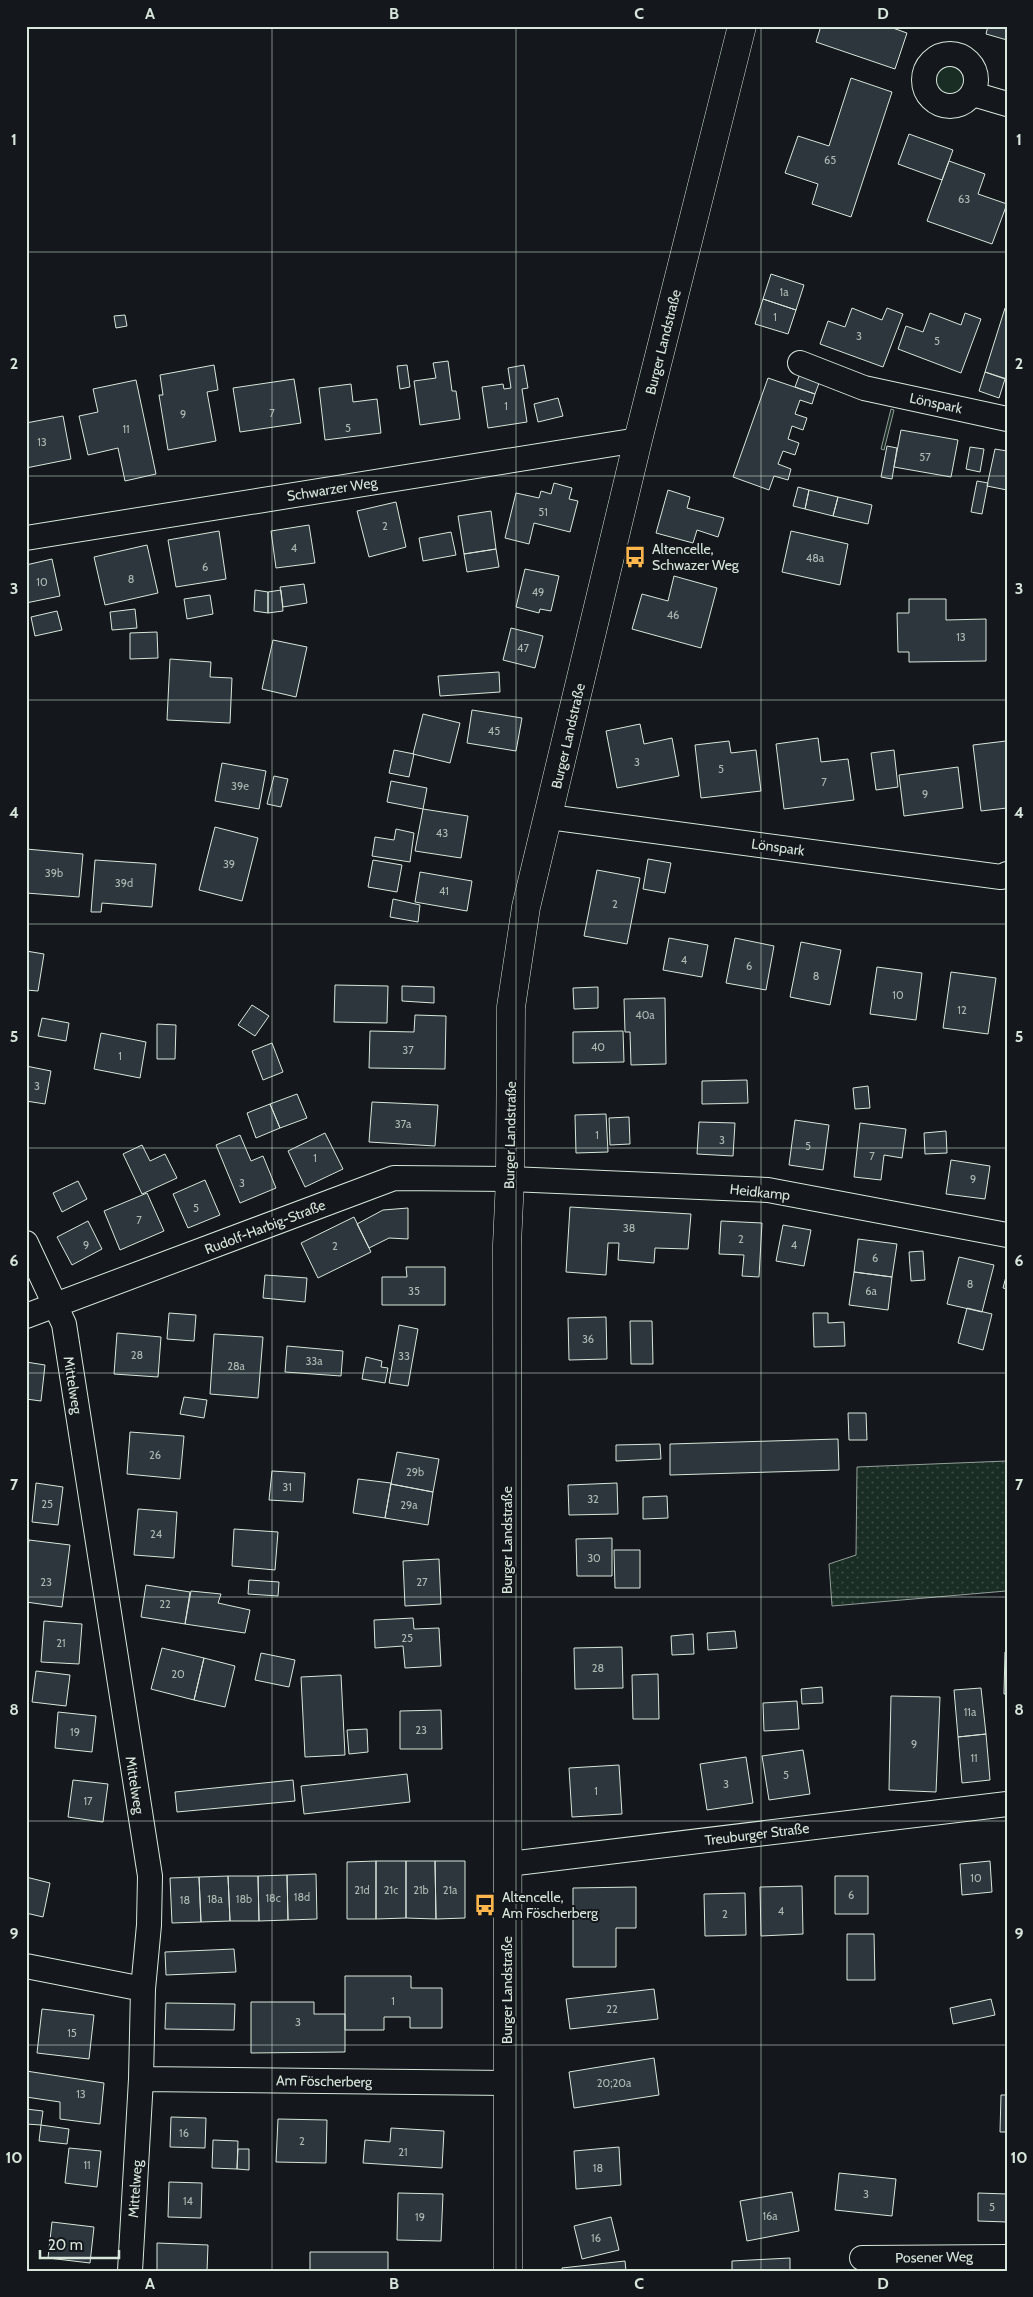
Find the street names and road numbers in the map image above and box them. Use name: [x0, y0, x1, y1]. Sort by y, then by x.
street label: Burger Landstraße: [641, 288, 685, 396]
street label: Lönspark: [908, 389, 965, 418]
street label: Schwarzer Weg: [286, 473, 379, 505]
street label: Burger Landstraße: [547, 681, 589, 791]
street label: Lönspark: [750, 834, 806, 860]
street label: Burger Landstraße: [500, 1081, 520, 1189]
street label: Heidkamp: [729, 1180, 791, 1204]
street label: Rudolf-Harbig-Straße: [202, 1196, 328, 1258]
street label: Mittelweg: [60, 1355, 87, 1416]
street label: Burger Landstraße: [498, 1486, 516, 1594]
street label: Mittelweg: [122, 1755, 149, 1816]
street label: Treuburger Straße: [704, 1819, 810, 1849]
street label: Burger Landstraße: [498, 1936, 516, 2044]
street label: Am Föscherberg: [276, 2071, 373, 2091]
street label: Mittelweg: [124, 2158, 146, 2219]
street label: Posener Weg: [895, 2247, 974, 2267]

